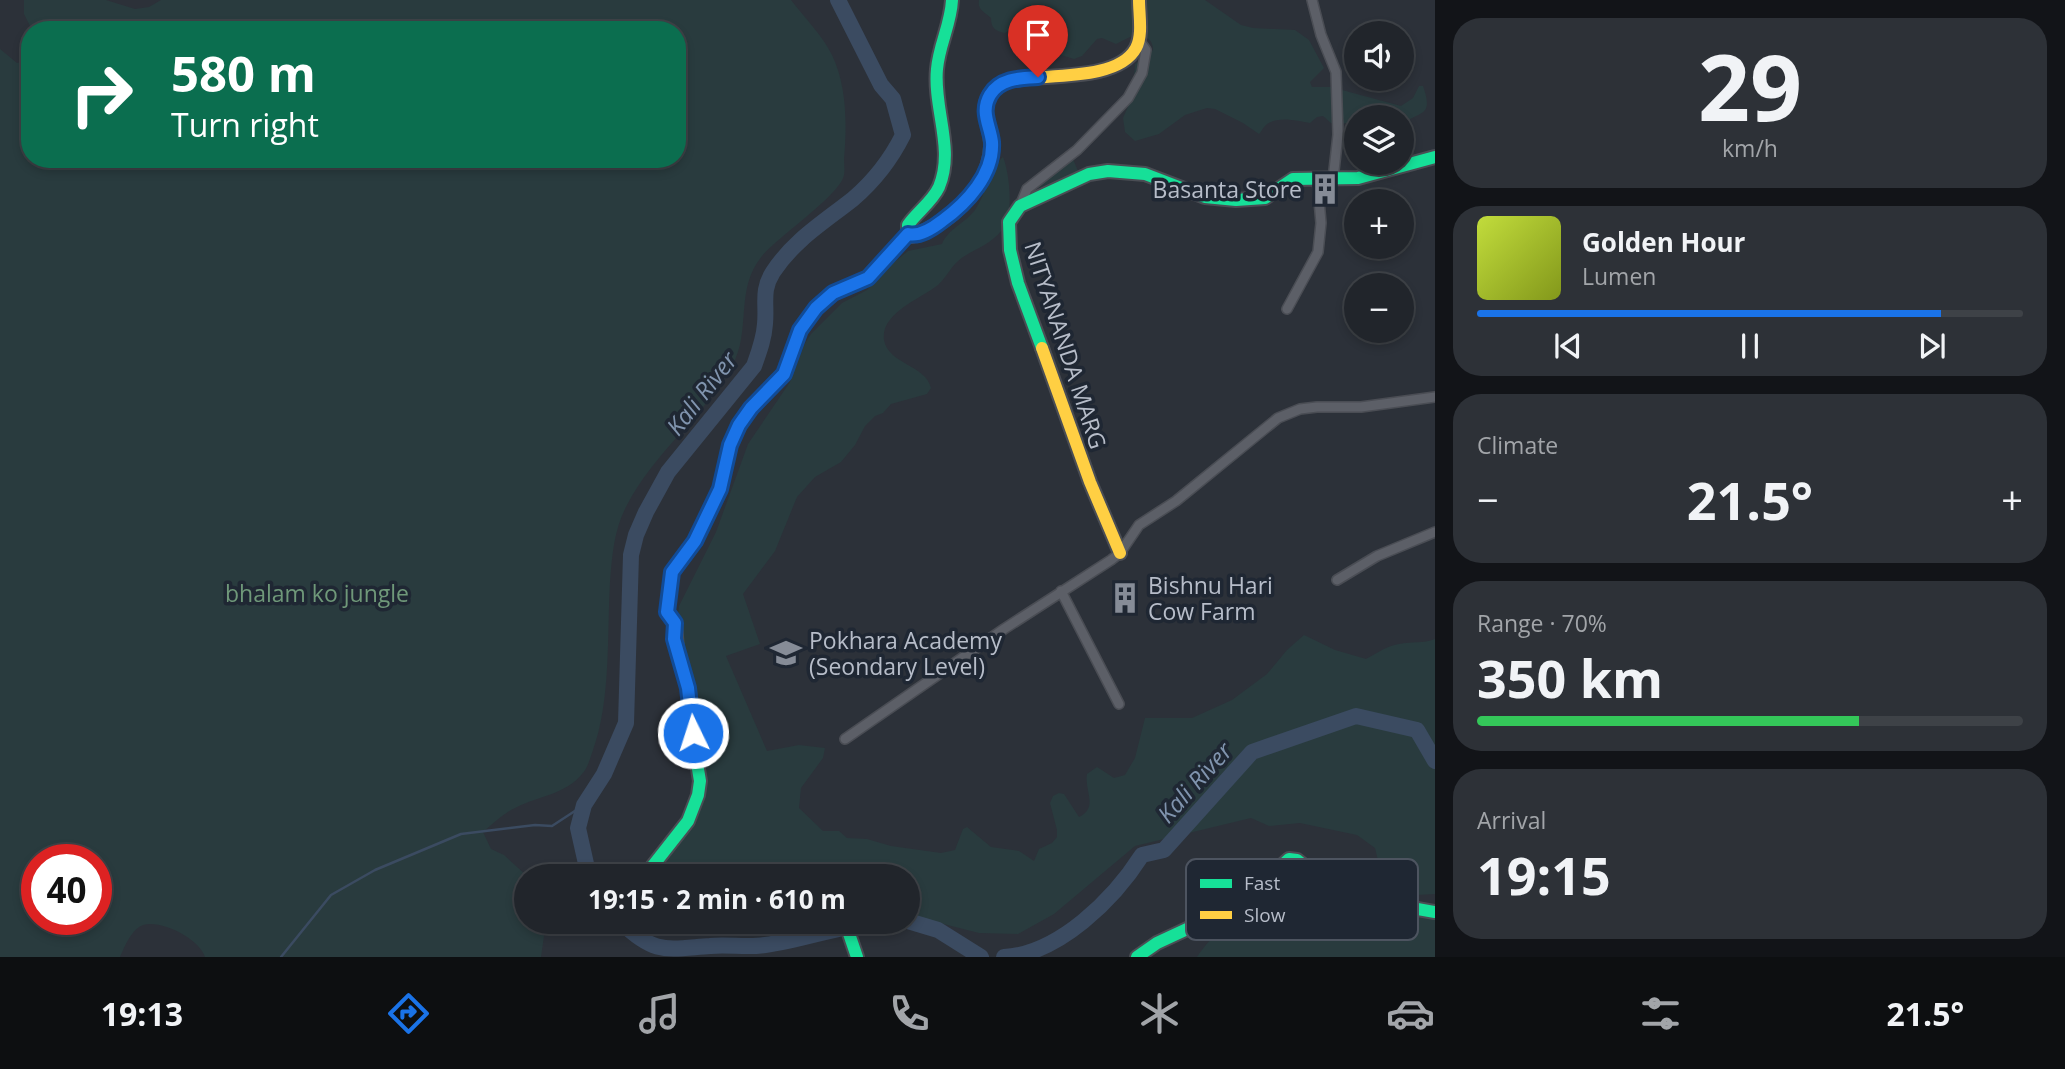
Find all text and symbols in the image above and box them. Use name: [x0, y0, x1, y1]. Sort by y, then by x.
pin: [1008, 5, 1068, 77]
icon: arrive: [1019, 16, 1057, 54]
map controls: [1344, 21, 1414, 343]
button: sound: [1344, 21, 1414, 91]
text: 29: [1698, 24, 1802, 148]
text: 580 m: [171, 40, 316, 106]
icon: right: [56, 49, 147, 140]
text: Turn right: [171, 103, 319, 146]
button: layers: [1344, 105, 1414, 175]
text: km/h: [1722, 132, 1778, 164]
building icon: Basanta Store: [1308, 172, 1342, 206]
place label: Basanta Store: [1153, 173, 1302, 205]
button: +: [1344, 189, 1414, 259]
text: Golden Hour: [1582, 224, 1745, 260]
street label: NITYANANDA MARG: [1017, 237, 1115, 453]
text: Lumen: [1582, 260, 1656, 292]
button: −: [1344, 273, 1414, 343]
icon: previous: [1549, 327, 1587, 365]
icon: pause: [1731, 327, 1769, 365]
icon: next: [1913, 327, 1951, 365]
water label: Kali River: [658, 343, 745, 442]
text: Climate: [1477, 429, 1558, 461]
text: 21.5°: [1687, 464, 1813, 535]
text: −: [1477, 473, 1499, 525]
text: +: [2001, 473, 2023, 525]
place label: Bishnu Hari Cow Farm: [1148, 569, 1273, 627]
park label: bhalam ko jungle: [225, 577, 409, 609]
building icon: Bishnu Hari Cow Farm: [1108, 581, 1142, 615]
text: Range · 70%: [1477, 607, 1607, 639]
place label: Pokhara Academy (Seondary Level): [809, 624, 1002, 682]
school or university icon: Pokhara Academy (Seondary Level): [769, 636, 803, 670]
text: 350 km: [1477, 642, 1663, 713]
position arrow: [656, 696, 730, 770]
water label: Kali River: [1149, 734, 1240, 829]
text: Arrival: [1477, 804, 1546, 836]
text: 19:15: [1477, 839, 1611, 910]
speed limit sign: 40: [21, 844, 112, 935]
legend: [1186, 859, 1418, 940]
text: Fast: [1244, 870, 1280, 896]
text: 19:15 · 2 min · 610 m: [588, 881, 846, 917]
text: Slow: [1244, 902, 1286, 928]
icon: directions: [384, 989, 433, 1038]
icon: music: [635, 989, 684, 1038]
icon: phone: [885, 989, 934, 1038]
icon: climate: [1135, 989, 1184, 1038]
icon: car: [1386, 989, 1435, 1038]
icon: filters: [1636, 989, 1685, 1038]
text: 19:13: [101, 992, 183, 1035]
text: 21.5°: [1887, 992, 1964, 1035]

